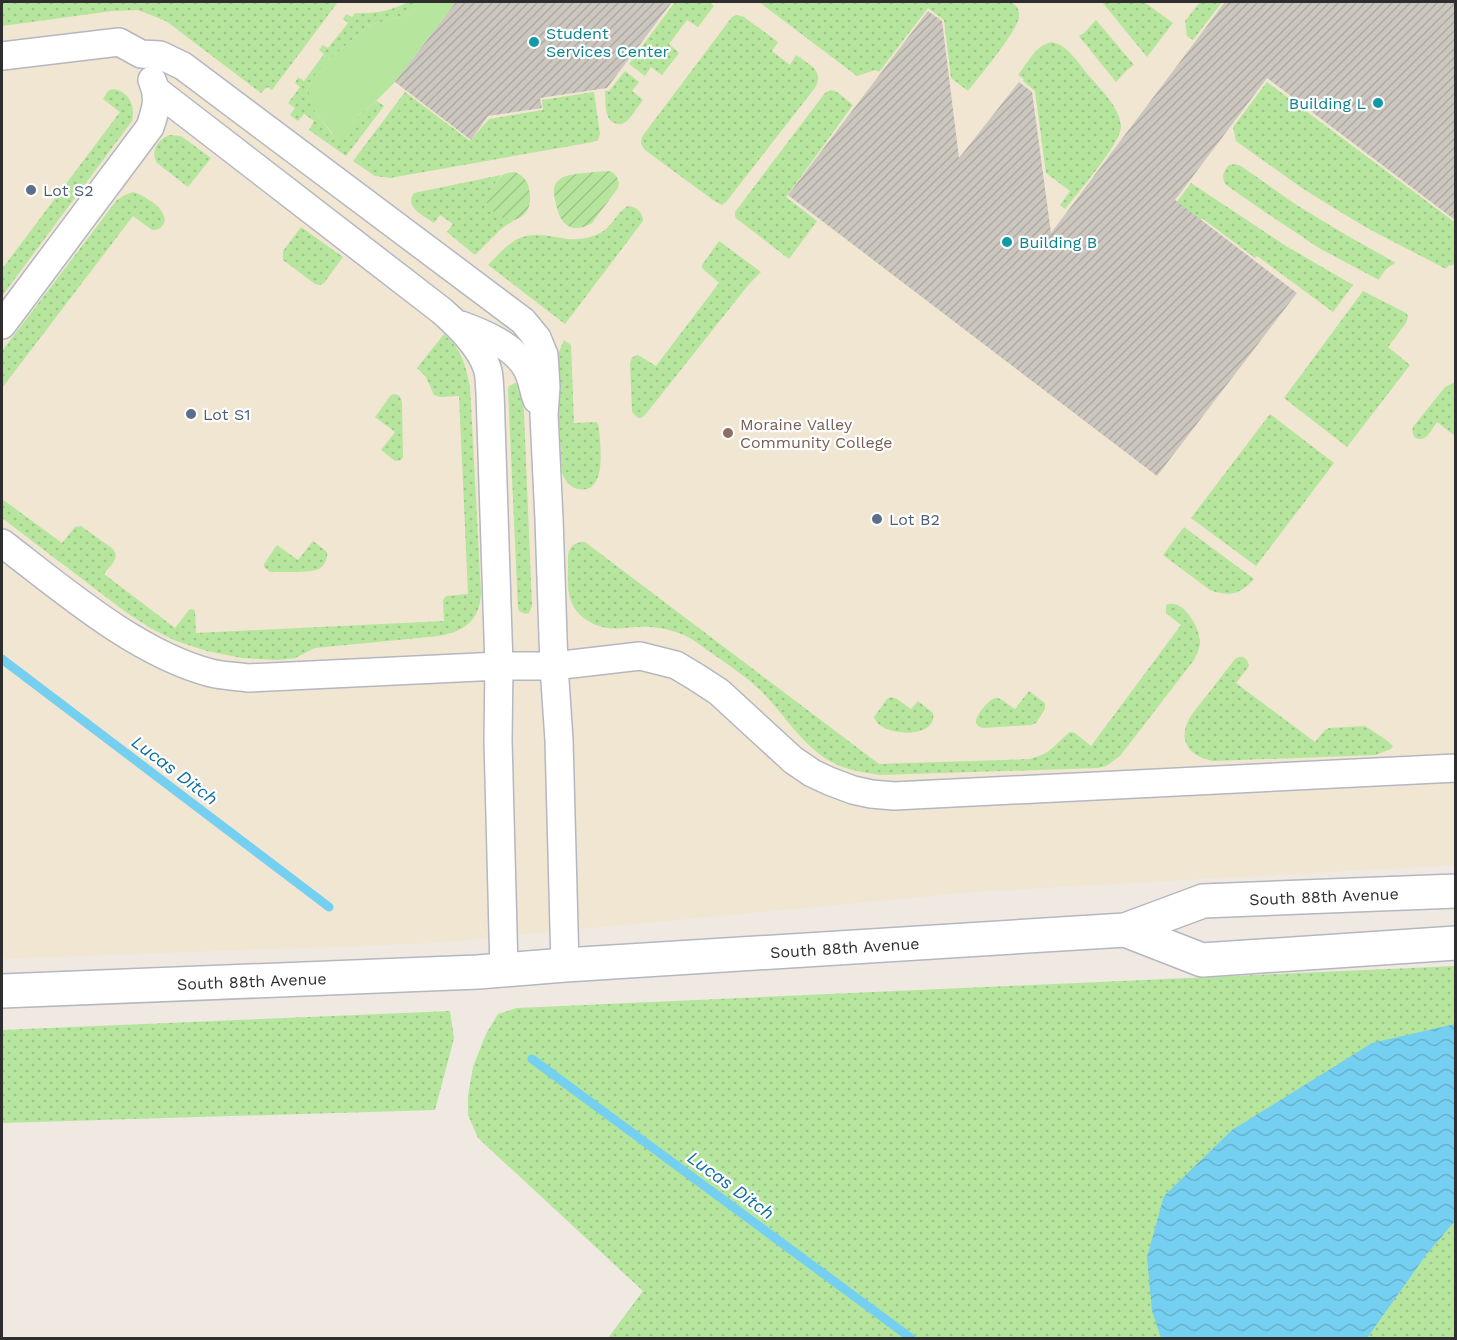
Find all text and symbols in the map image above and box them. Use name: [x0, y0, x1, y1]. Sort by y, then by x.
place label: Student Services Center: [546, 24, 670, 61]
marker: Student Services Center: [527, 35, 541, 49]
place label: Building L: [1289, 94, 1366, 113]
marker: Building L: [1371, 96, 1385, 110]
place label: Lot S2: [43, 181, 94, 200]
marker: Lot S2: [24, 183, 38, 197]
place label: Building B: [1019, 233, 1097, 252]
marker: Building B: [1000, 235, 1014, 249]
place label: Lot S1: [203, 405, 250, 424]
marker: Lot S1: [184, 407, 198, 421]
place label: Moraine Valley Community College: [740, 415, 892, 452]
marker: Moraine Valley Community College: [721, 426, 735, 440]
place label: Lot B2: [889, 510, 940, 529]
marker: Lot B2: [870, 512, 884, 526]
water label: Lucas Ditch: [128, 731, 222, 809]
street label: South 88th Avenue: [1249, 884, 1399, 909]
street label: South 88th Avenue: [770, 933, 920, 962]
street label: South 88th Avenue: [177, 969, 327, 994]
water label: Lucas Ditch: [684, 1147, 778, 1223]

